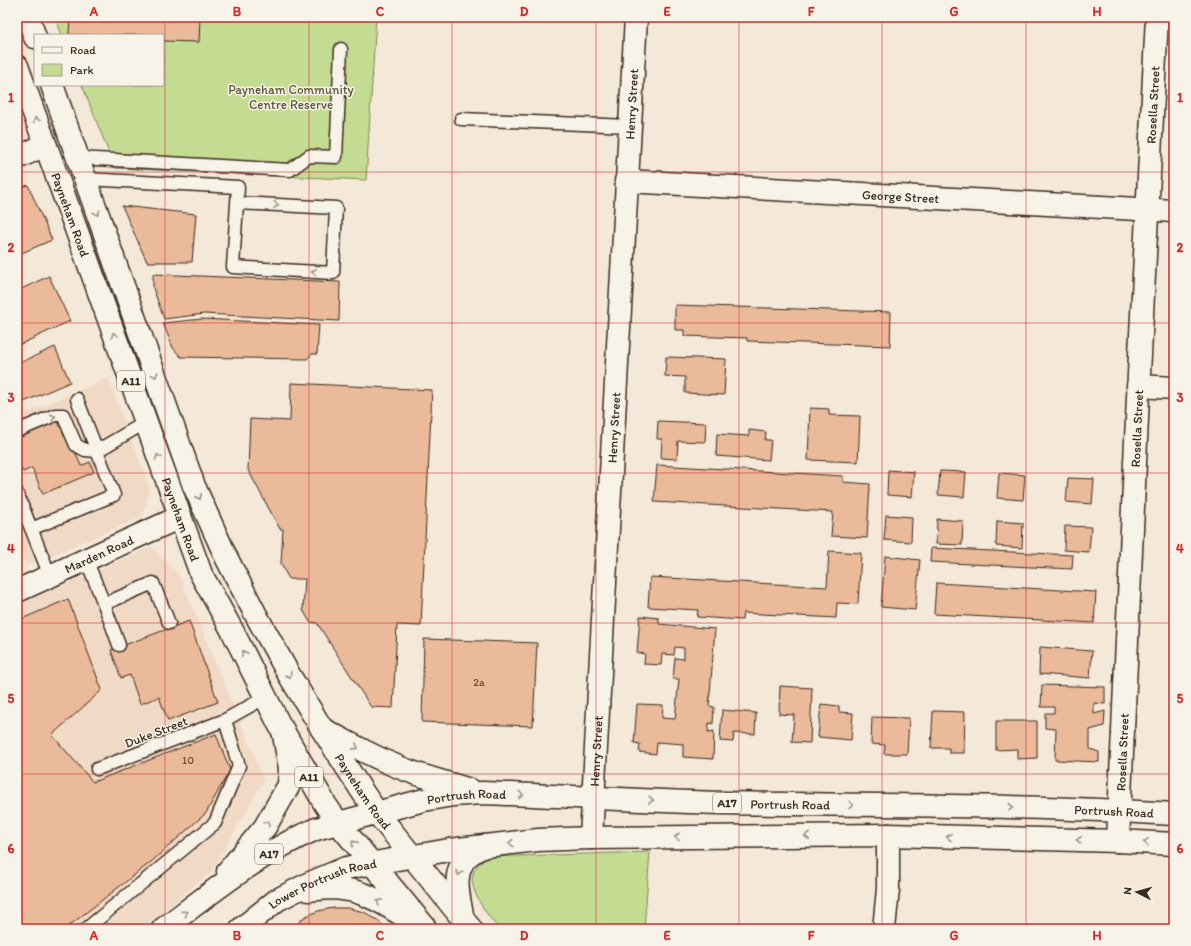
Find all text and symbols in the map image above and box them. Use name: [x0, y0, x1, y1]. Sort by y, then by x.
text: A: [89, 4, 99, 19]
text: B: [233, 4, 242, 19]
text: C: [376, 4, 385, 19]
text: D: [520, 4, 529, 19]
text: E: [663, 4, 671, 19]
text: F: [808, 4, 815, 19]
text: G: [950, 4, 959, 19]
text: H: [1093, 4, 1102, 19]
legend: [34, 34, 164, 86]
text: Road: [70, 43, 96, 57]
text: Park: [70, 63, 94, 77]
street label: Rosella Street: [1143, 65, 1162, 144]
street label: Henry Street: [622, 68, 641, 140]
park label: Payneham Community Centre Reserve: [228, 82, 354, 112]
text: 1: [8, 90, 14, 105]
text: 1: [1177, 90, 1183, 105]
one-way arrow: [33, 117, 41, 124]
street label: Payneham Road: [49, 171, 93, 259]
street label: George Street: [862, 186, 940, 206]
one-way arrow: [273, 200, 279, 209]
one-way arrow: [92, 209, 101, 216]
text: 2: [8, 240, 15, 255]
text: 2: [1177, 240, 1184, 255]
one-way arrow: [311, 267, 317, 276]
one-way arrow: [110, 331, 118, 338]
road number: A11: [117, 371, 145, 391]
one-way arrow: [150, 371, 158, 378]
street label: Rosella Street: [1127, 389, 1146, 468]
text: 3: [7, 390, 15, 405]
text: 3: [1176, 390, 1184, 405]
street label: Henry Street: [604, 392, 623, 463]
one-way arrow: [50, 413, 57, 422]
one-way arrow: [155, 454, 163, 461]
street label: Payneham Road: [159, 475, 203, 563]
one-way arrow: [194, 493, 202, 500]
street label: Marden Road: [62, 532, 136, 576]
text: 4: [7, 541, 15, 556]
text: 4: [1176, 541, 1184, 556]
one-way arrow: [241, 649, 248, 657]
one-way arrow: [285, 671, 292, 678]
house number: 2a: [473, 676, 485, 689]
text: 5: [8, 691, 15, 706]
text: 5: [1177, 691, 1184, 706]
street label: Duke Street: [122, 713, 190, 751]
street label: Rosella Street: [1113, 713, 1131, 791]
street label: Henry Street: [586, 715, 605, 787]
one-way arrow: [352, 742, 360, 750]
street label: Payneham Road: [332, 751, 394, 832]
house number: 10: [182, 754, 194, 767]
road number: A11: [295, 767, 323, 787]
street label: Portrush Road: [426, 785, 507, 807]
one-way arrow: [518, 791, 524, 799]
road number: A17: [713, 793, 741, 813]
one-way arrow: [648, 795, 654, 804]
street label: Portrush Road: [750, 796, 830, 812]
one-way arrow: [848, 800, 854, 809]
street label: Portrush Road: [1074, 801, 1154, 820]
one-way arrow: [1008, 803, 1014, 812]
one-way arrow: [262, 820, 270, 827]
one-way arrow: [804, 832, 810, 840]
one-way arrow: [946, 832, 952, 841]
one-way arrow: [674, 833, 680, 842]
one-way arrow: [1076, 835, 1082, 844]
one-way arrow: [508, 838, 514, 847]
one-way arrow: [1143, 838, 1149, 847]
text: 6: [8, 841, 15, 856]
one-way arrow: [352, 841, 359, 848]
text: 6: [1177, 841, 1184, 856]
road number: A17: [255, 844, 283, 864]
street label: Lower Portrush Road: [265, 855, 378, 912]
one-way arrow: [456, 870, 464, 877]
north arrow: [1117, 872, 1157, 912]
text: N: [1121, 887, 1134, 895]
one-way arrow: [376, 899, 383, 906]
one-way arrow: [180, 910, 187, 917]
text: A: [89, 928, 99, 943]
text: B: [233, 928, 242, 943]
text: C: [376, 928, 385, 943]
text: D: [520, 928, 529, 943]
text: E: [663, 928, 671, 943]
text: F: [808, 928, 815, 943]
text: G: [950, 928, 959, 943]
text: H: [1093, 928, 1102, 943]

